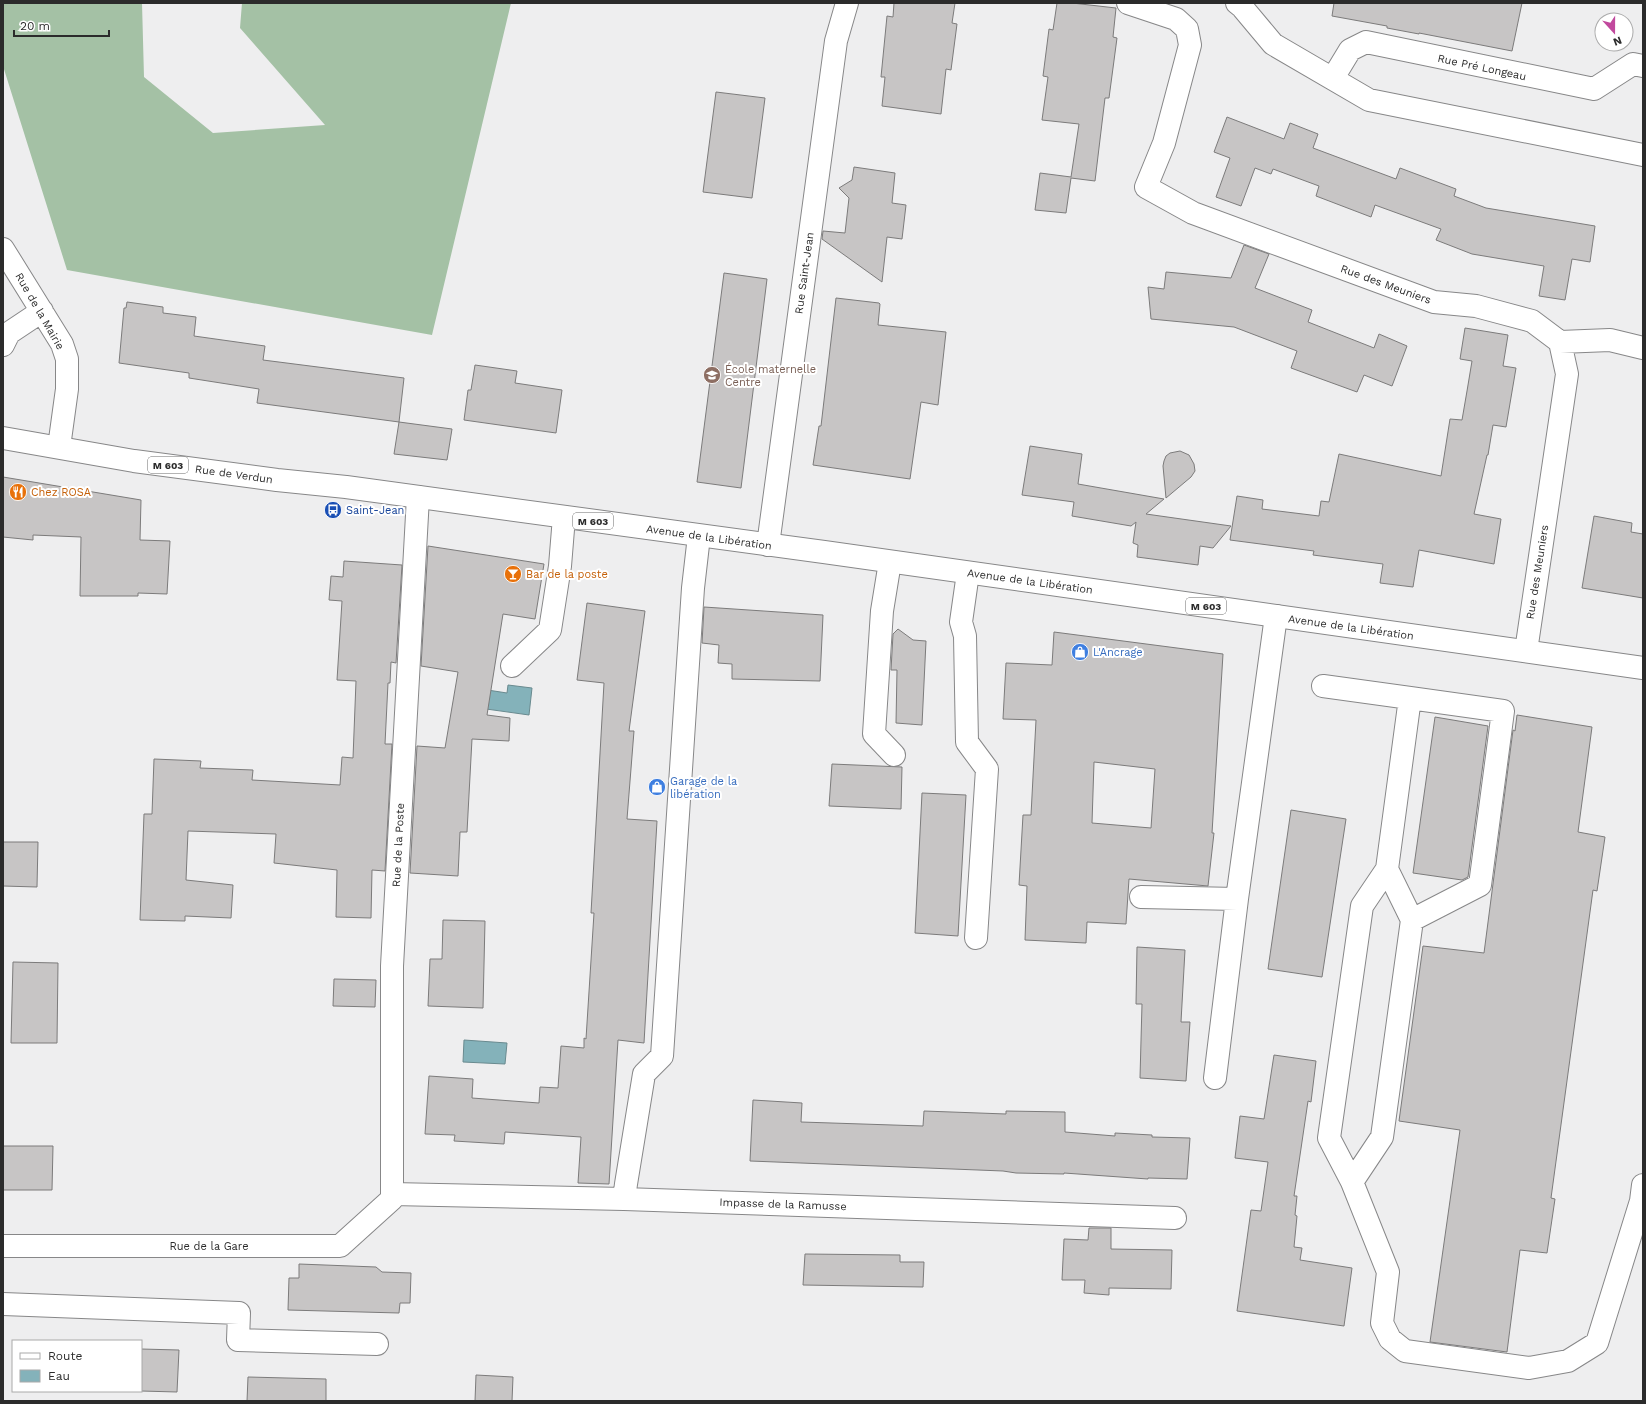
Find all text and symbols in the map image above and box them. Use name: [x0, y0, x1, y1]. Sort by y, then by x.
scale bar: [14, 12, 109, 38]
north arrow: [1594, 12, 1634, 52]
text: 20 m: [20, 19, 50, 33]
text: N: [1611, 33, 1624, 48]
street label: Rue Pré Longeau: [1436, 52, 1527, 83]
street label: Rue Saint-Jean: [792, 231, 817, 315]
street label: Rue des Meuniers: [1339, 262, 1433, 307]
street label: Rue de la Mairie: [12, 271, 67, 352]
place label: École maternelle Centre: [725, 362, 816, 389]
school or university icon: École maternelle Centre: [702, 365, 722, 385]
road number: M 603: [148, 457, 188, 473]
street label: Rue de Verdun: [194, 463, 274, 486]
restaurant icon: Chez ROSA: [8, 482, 28, 502]
place label: Chez ROSA: [31, 486, 91, 499]
bus stop icon: Saint-Jean: [323, 500, 343, 520]
place label: Saint-Jean: [346, 504, 404, 517]
road number: M 603: [573, 513, 613, 529]
street label: Avenue de la Libération: [645, 522, 773, 553]
street label: Rue des Meuniers: [1524, 524, 1551, 620]
bar icon: Bar de la poste: [503, 564, 523, 584]
street label: Avenue de la Libération: [966, 566, 1094, 597]
place label: Bar de la poste: [526, 568, 608, 581]
road number: M 603: [1186, 598, 1226, 614]
street label: Avenue de la Libération: [1287, 612, 1415, 643]
shop icon: L'Ancrage: [1070, 642, 1090, 662]
place label: L'Ancrage: [1093, 646, 1143, 659]
place label: Garage de la libération: [670, 775, 737, 801]
shop icon: Garage de la libération: [647, 777, 667, 797]
street label: Rue de la Poste: [390, 803, 407, 887]
street label: Impasse de la Ramusse: [719, 1196, 847, 1213]
street label: Rue de la Gare: [169, 1240, 249, 1253]
legend: [12, 1340, 142, 1392]
text: Route: [48, 1349, 82, 1363]
text: Eau: [48, 1369, 70, 1383]

